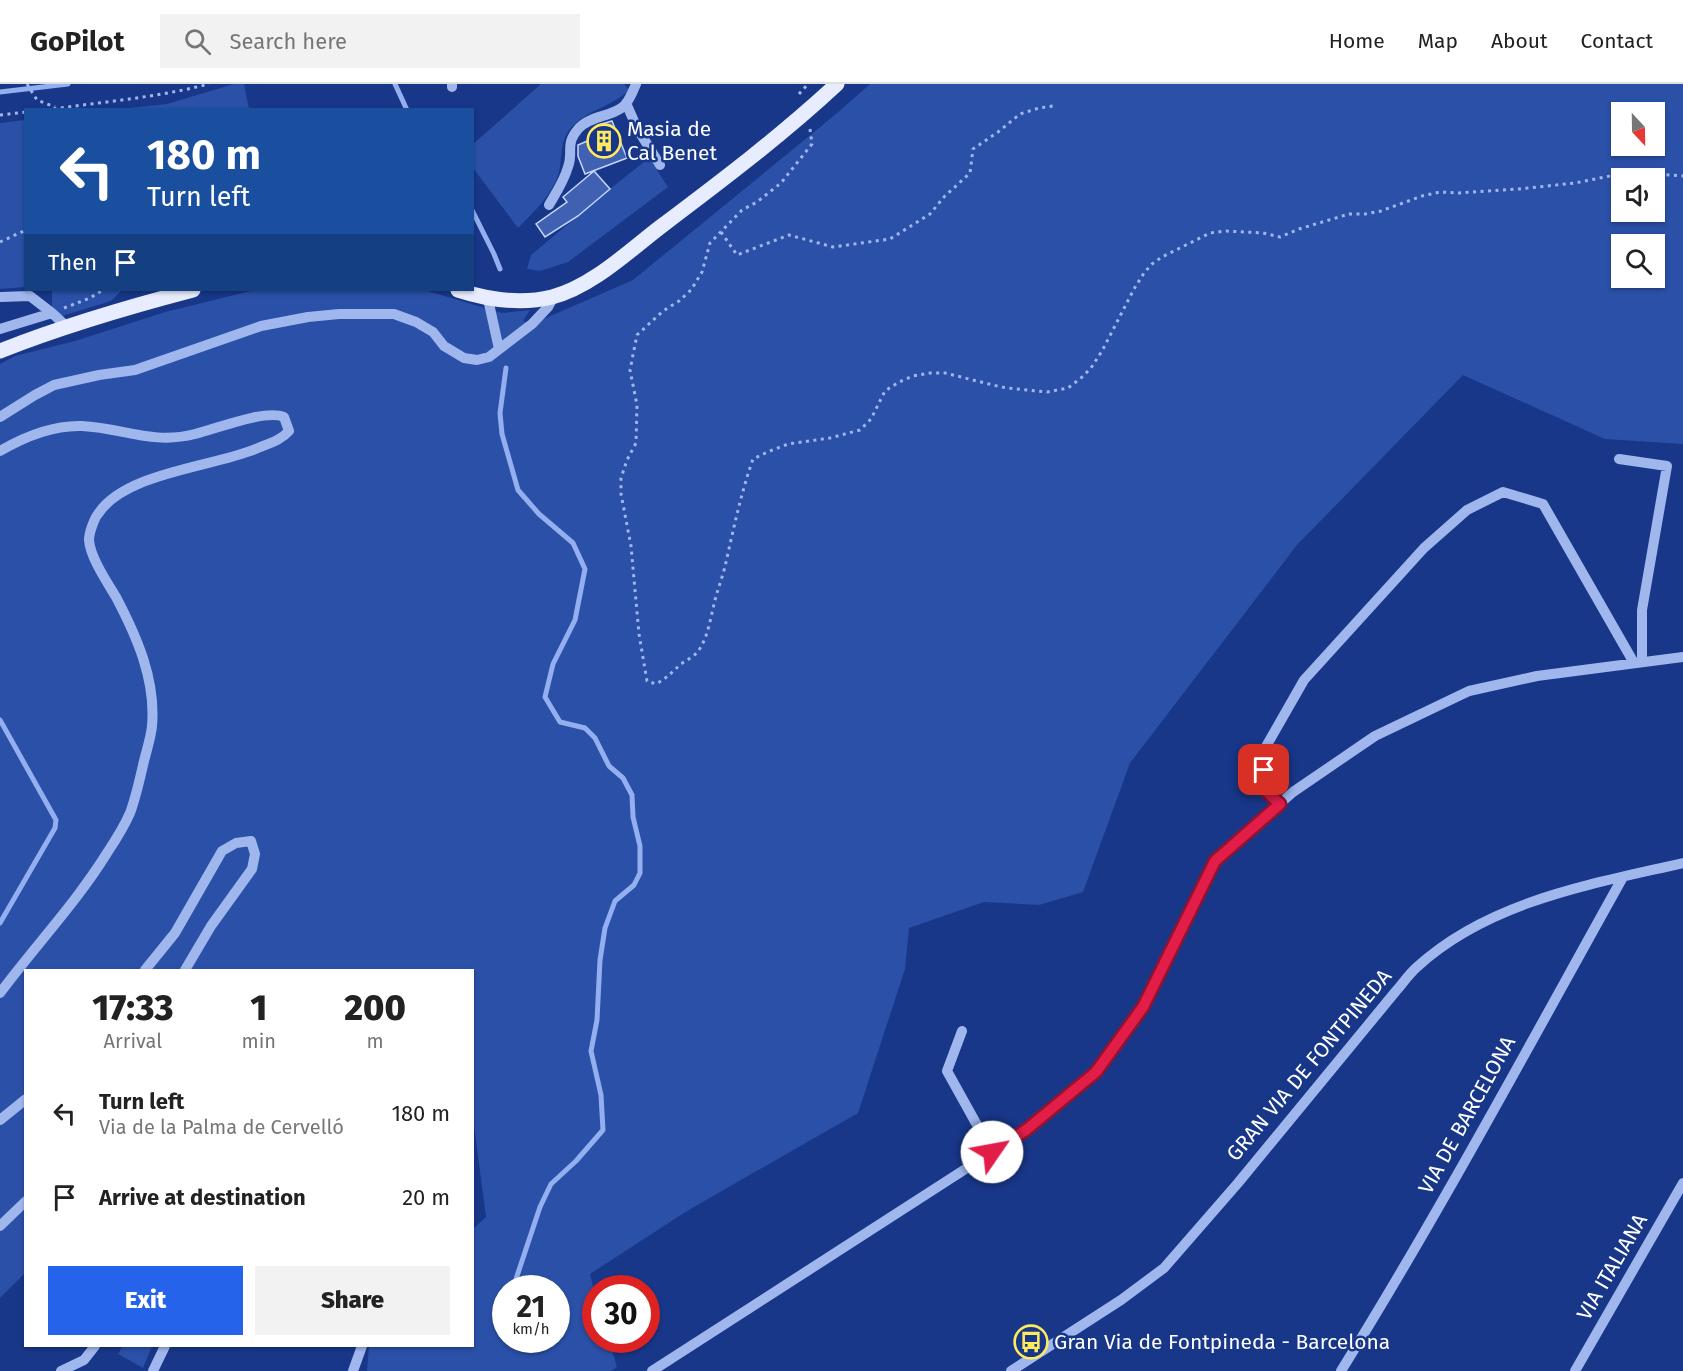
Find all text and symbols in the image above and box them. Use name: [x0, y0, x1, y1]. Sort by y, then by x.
search box: [160, 14, 580, 68]
text: GoPilot: [30, 25, 124, 58]
icon: search: [181, 25, 214, 58]
text: Search here: [229, 28, 347, 55]
text: Home: [1329, 28, 1385, 54]
text: Map: [1418, 28, 1458, 54]
text: About: [1491, 28, 1548, 54]
text: Contact: [1581, 28, 1653, 54]
north arrow: [1611, 102, 1665, 156]
map controls: [1611, 102, 1665, 288]
place label: Masia de Cal Benet: [627, 116, 717, 166]
building icon: Masia de Cal Benet: [586, 123, 622, 159]
text: 180 m: [147, 130, 261, 180]
icon: left: [48, 132, 126, 210]
button: sound: [1611, 168, 1665, 222]
text: Turn left: [147, 181, 250, 213]
button: search: [1611, 234, 1665, 288]
icon: arrive: [109, 246, 142, 279]
text: Then: [48, 249, 97, 276]
pin: [1238, 744, 1289, 795]
icon: arrive: [1247, 753, 1280, 786]
street label: GRAN VIA DE FONTPINEDA: [1221, 964, 1397, 1166]
text: 17:33: [92, 986, 173, 1030]
text: 1: [250, 986, 267, 1030]
text: 200: [344, 986, 406, 1030]
text: Arrival: [103, 1029, 162, 1053]
text: min: [242, 1029, 276, 1053]
text: m: [366, 1029, 384, 1053]
street label: VIA DE BARCELONA: [1413, 1032, 1521, 1198]
text: Turn left: [99, 1088, 184, 1115]
icon: left: [48, 1097, 81, 1130]
text: 180 m: [391, 1100, 450, 1127]
text: Via de la Palma de Cervelló: [99, 1115, 344, 1139]
position arrow: [960, 1120, 1024, 1184]
icon: arrive: [48, 1181, 81, 1214]
text: Arrive at destination: [99, 1184, 306, 1211]
text: 20 m: [402, 1184, 450, 1211]
street label: VIA ITALIANA: [1571, 1209, 1653, 1325]
button: Exit: [48, 1266, 243, 1335]
button: Share: [255, 1266, 450, 1335]
speed limit sign: 30: [582, 1275, 660, 1353]
text: 21: [517, 1289, 545, 1325]
text: km/h: [512, 1320, 550, 1338]
bus stop icon: Gran Via de Fontpineda - Barcelona: [1013, 1324, 1049, 1360]
place label: Gran Via de Fontpineda - Barcelona: [1054, 1329, 1390, 1355]

